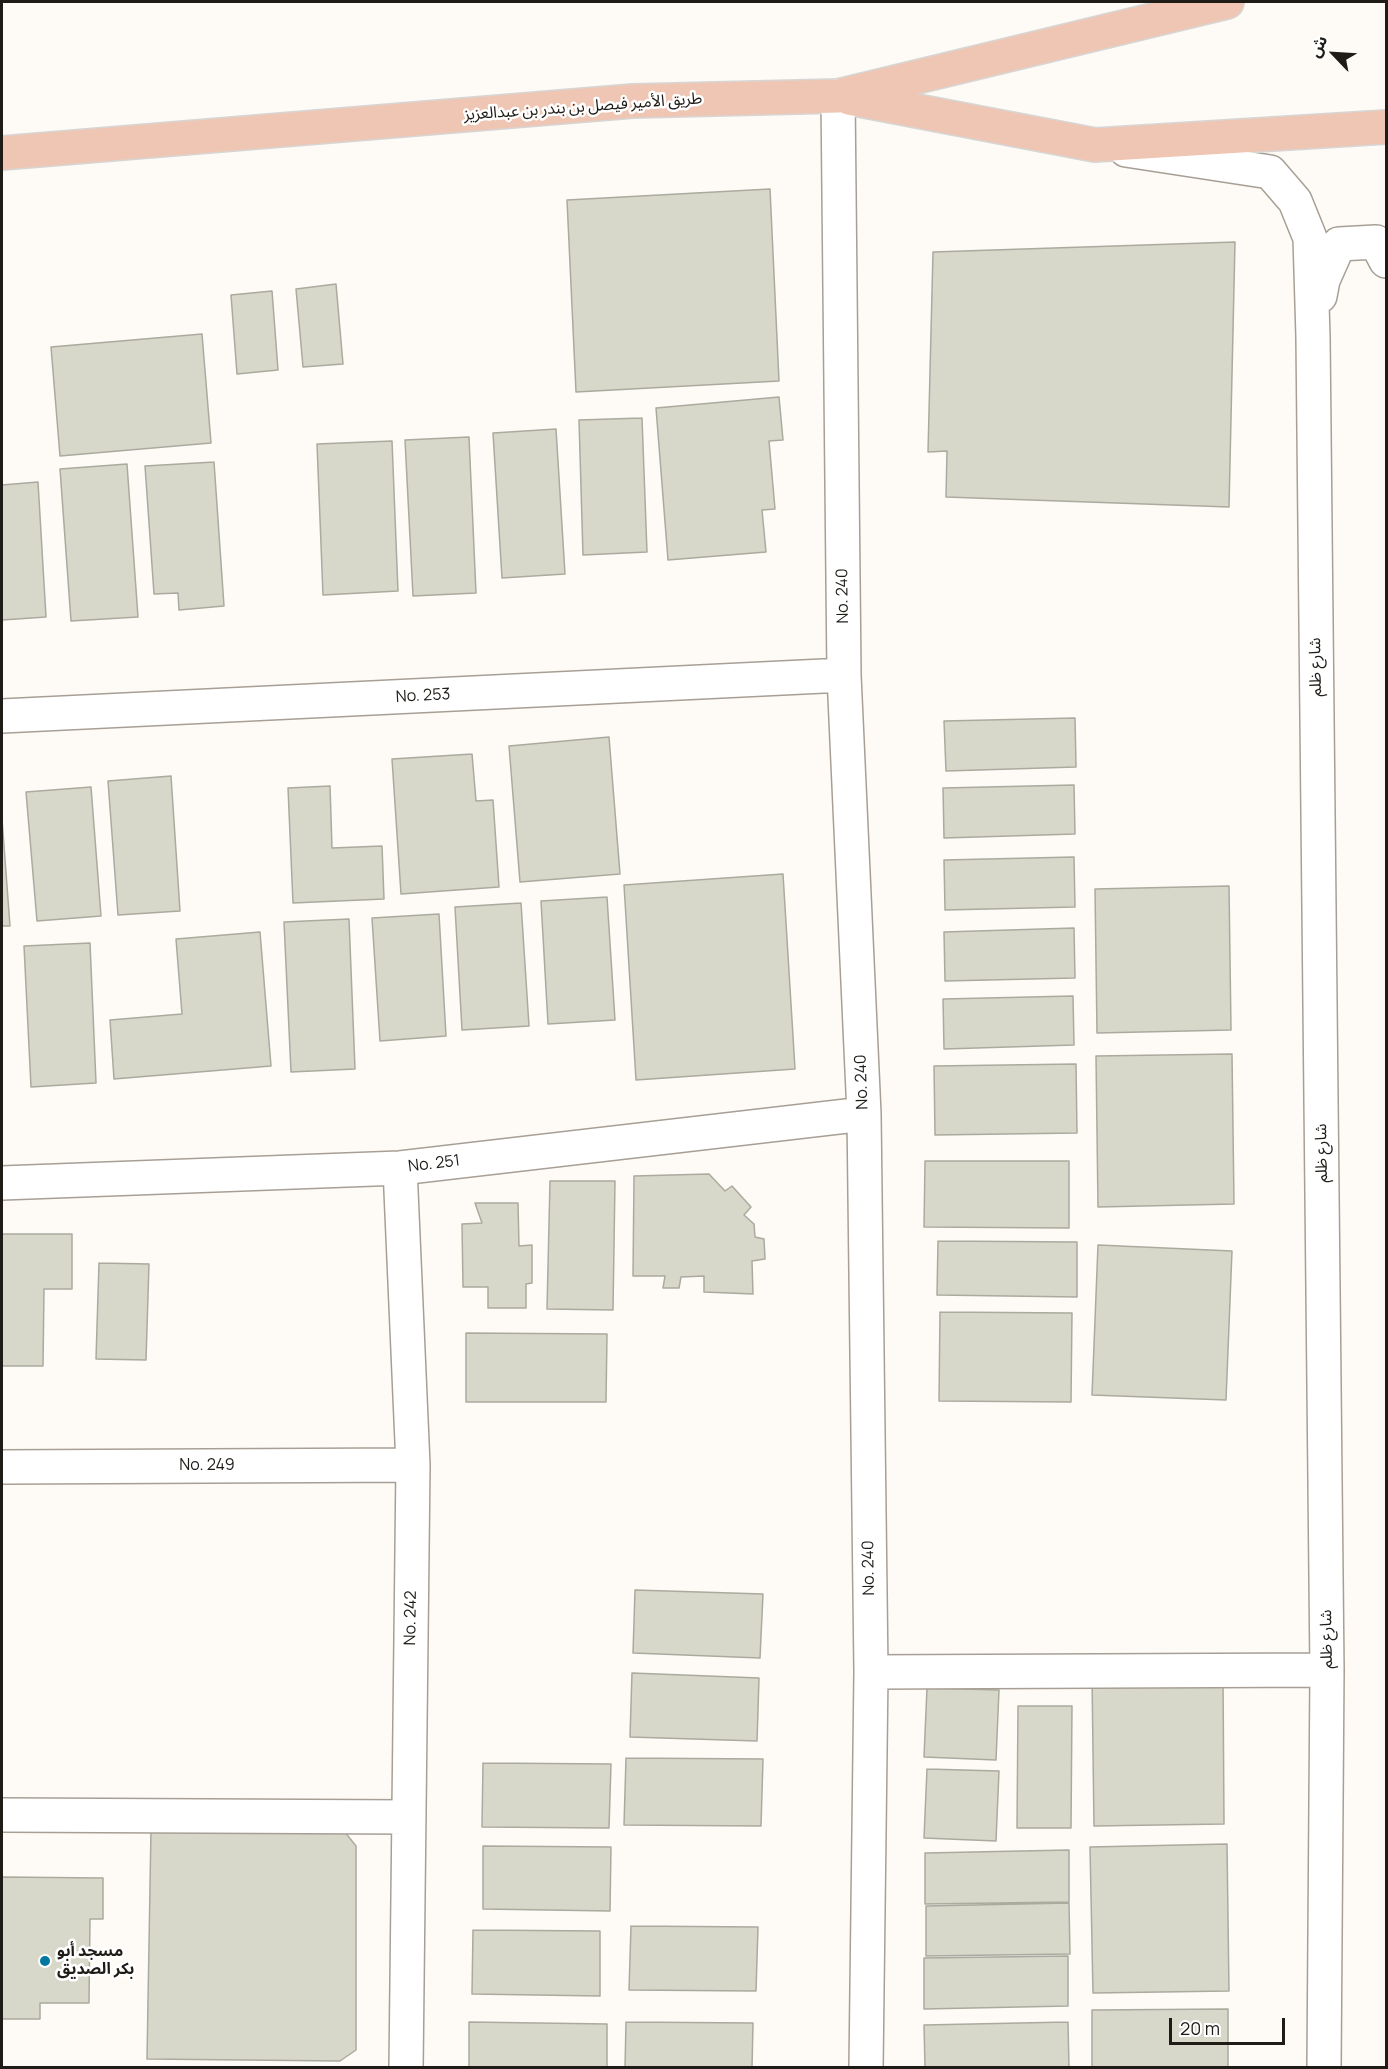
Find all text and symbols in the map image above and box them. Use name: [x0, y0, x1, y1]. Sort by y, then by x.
north arrow: [1304, 24, 1364, 84]
text: ش: [1303, 32, 1332, 61]
street label: طريق الأمير فيصل بن بندر بن عبدالعزيز: [463, 89, 703, 125]
street label: No. 240: [833, 568, 853, 624]
street label: شارع ظلم: [1306, 637, 1326, 697]
street label: No. 253: [395, 685, 451, 707]
street label: No. 240: [851, 1054, 873, 1110]
street label: شارع ظلم: [1312, 1123, 1332, 1183]
street label: No. 251: [407, 1151, 461, 1177]
street label: No. 249: [179, 1456, 235, 1476]
street label: No. 240: [859, 1540, 879, 1596]
street label: No. 242: [401, 1590, 421, 1646]
street label: شارع ظلم: [1317, 1609, 1337, 1669]
place label: مسجد أبو بكر الصديق: [57, 1942, 134, 1980]
marker: مسجد أبو بكر الصديق: [38, 1954, 52, 1968]
scale bar: [1172, 2006, 1288, 2044]
text: 20 m: [1180, 2016, 1220, 2040]

